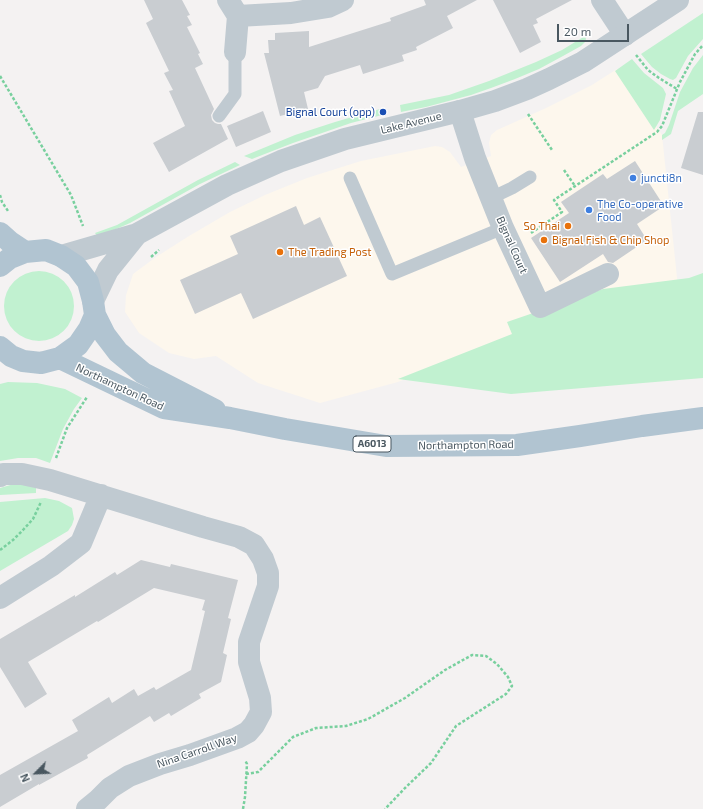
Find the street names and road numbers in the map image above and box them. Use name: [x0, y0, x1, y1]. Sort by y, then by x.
street label: Lake Avenue: [379, 109, 443, 137]
street label: Bignal Court: [494, 214, 530, 276]
street label: Northampton Road: [74, 361, 166, 413]
road number: A6013: [353, 436, 391, 452]
street label: Northampton Road: [418, 438, 514, 452]
street label: Nina Carroll Way: [155, 731, 239, 771]

